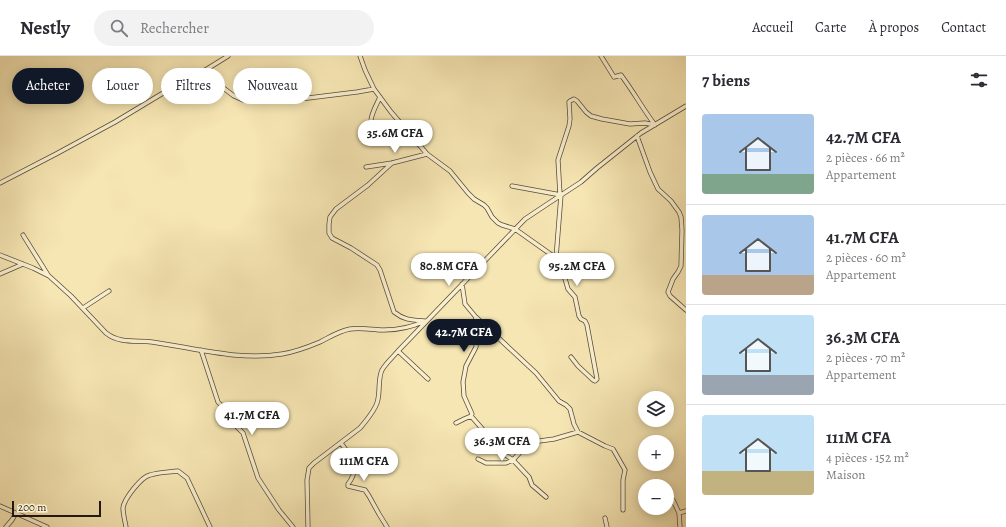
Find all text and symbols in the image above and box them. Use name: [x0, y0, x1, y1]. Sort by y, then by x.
search box: [94, 10, 374, 46]
text: Nestly: [20, 15, 70, 41]
icon: search: [108, 17, 130, 39]
text: Rechercher: [140, 18, 209, 38]
text: Accueil: [752, 18, 793, 37]
text: Carte: [815, 18, 847, 37]
text: À propos: [869, 18, 919, 37]
text: Contact: [941, 18, 986, 37]
chip: Acheter: [12, 68, 84, 104]
chip: Louer: [92, 68, 153, 104]
chip: Filtres: [161, 68, 225, 104]
chip: Nouveau: [233, 68, 312, 104]
text: 7 biens: [702, 69, 750, 92]
icon: filters: [968, 69, 990, 91]
pin: 35.6M CFA: [349, 120, 441, 154]
text: 35.6M CFA: [367, 124, 423, 141]
text: 42.7M CFA: [826, 126, 901, 149]
icon: home: [734, 130, 782, 178]
text: 2 pièces · 66 m²: [826, 149, 905, 166]
text: Appartement: [826, 166, 896, 183]
text: 41.7M CFA: [826, 226, 899, 249]
icon: home: [734, 231, 782, 279]
text: 2 pièces · 60 m²: [826, 249, 906, 266]
pin: 80.8M CFA: [403, 253, 495, 287]
pin: 95.2M CFA: [531, 253, 623, 287]
text: 80.8M CFA: [420, 257, 478, 274]
text: 95.2M CFA: [548, 257, 606, 274]
text: Appartement: [826, 266, 896, 283]
pin: 42.7M CFA: [418, 319, 510, 353]
text: 42.7M CFA: [435, 323, 493, 340]
text: 36.3M CFA: [826, 326, 900, 349]
icon: home: [734, 331, 782, 379]
text: 2 pièces · 70 m²: [826, 349, 905, 366]
text: Appartement: [826, 366, 896, 383]
map controls: [638, 391, 674, 515]
button: layers: [638, 391, 674, 427]
pin: 41.7M CFA: [206, 402, 298, 436]
text: 41.7M CFA: [224, 406, 280, 423]
text: 111M CFA: [826, 426, 891, 449]
pin: 36.3M CFA: [456, 428, 548, 462]
icon: home: [734, 431, 782, 479]
text: 36.3M CFA: [474, 432, 530, 449]
button: +: [638, 435, 674, 471]
pin: 111M CFA: [323, 448, 405, 482]
text: 4 pièces · 152 m²: [826, 449, 909, 466]
text: 111M CFA: [339, 452, 389, 469]
text: Maison: [826, 466, 865, 483]
button: −: [638, 479, 674, 515]
scale bar: [12, 499, 101, 518]
text: 200 m: [18, 500, 46, 515]

